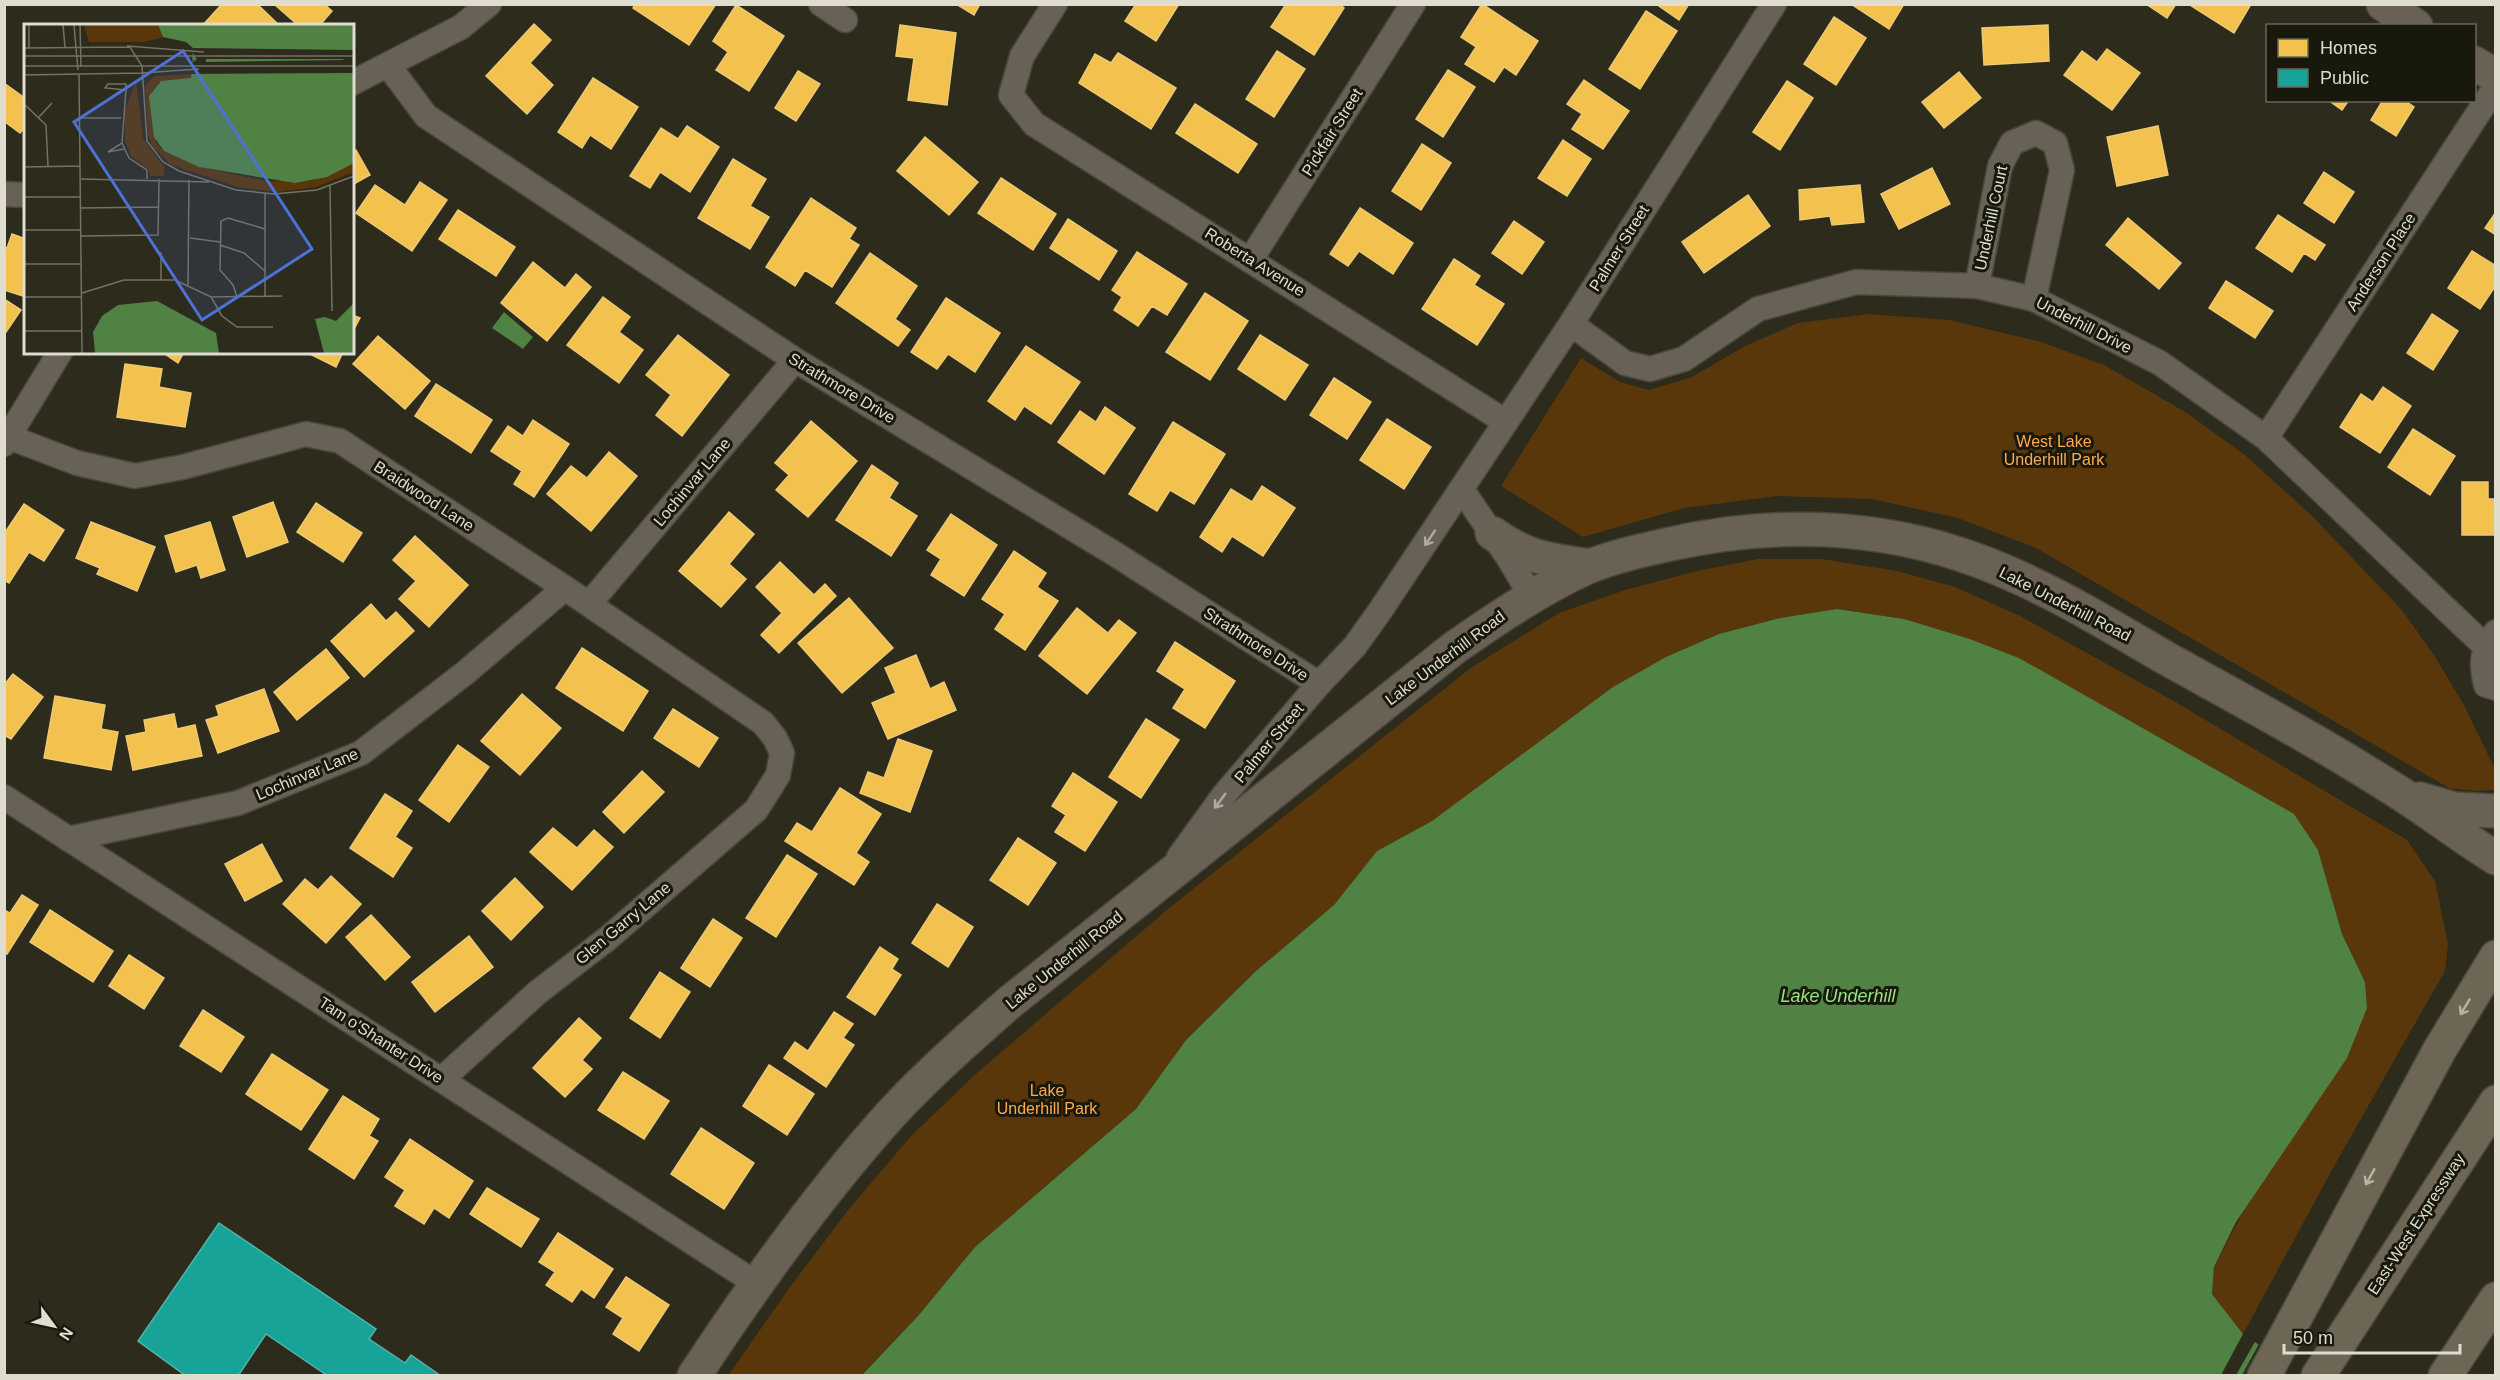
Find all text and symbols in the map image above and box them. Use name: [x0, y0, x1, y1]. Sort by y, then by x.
inset map: [24, 24, 354, 354]
legend: [2266, 24, 2476, 102]
text: Homes: [2320, 38, 2377, 58]
text: Public: [2320, 68, 2369, 88]
street label: Pickfair Street: [1298, 85, 1366, 179]
street label: Underhill Court: [1972, 164, 2011, 272]
street label: Palmer Street: [1586, 202, 1652, 294]
street label: Anderson Place: [2343, 210, 2419, 314]
street label: Roberta Avenue: [1202, 224, 1308, 300]
street label: Underhill Drive: [2033, 294, 2135, 356]
street label: Strathmore Drive: [786, 350, 898, 426]
park label: West Lake Underhill Park: [2004, 433, 2105, 468]
street label: Lochinvar Lane: [650, 435, 734, 529]
street label: Braidwood Lane: [371, 457, 477, 535]
one-way arrow: [1423, 530, 1436, 547]
street label: Lake Underhill Road: [1997, 564, 2133, 644]
street label: Strathmore Drive: [1201, 604, 1311, 684]
street label: Lake Underhill Road: [1382, 608, 1508, 708]
street label: Palmer Street: [1231, 700, 1307, 786]
street label: Lochinvar Lane: [253, 745, 361, 803]
one-way arrow: [1214, 793, 1227, 809]
street label: Glen Garry Lane: [572, 878, 674, 968]
street label: Lake Underhill Road: [1002, 908, 1126, 1012]
water label: Lake Underhill: [1780, 986, 1897, 1006]
street label: Tam o'Shanter Drive: [316, 994, 446, 1087]
one-way arrow: [2459, 998, 2471, 1015]
park label: Lake Underhill Park: [997, 1082, 1098, 1117]
street label: East-West Expressway: [2364, 1151, 2468, 1297]
one-way arrow: [2364, 1168, 2376, 1185]
north arrow: [24, 1296, 84, 1356]
scale bar: [2284, 1317, 2460, 1355]
text: N: [56, 1324, 76, 1343]
text: 50 m: [2293, 1328, 2333, 1348]

